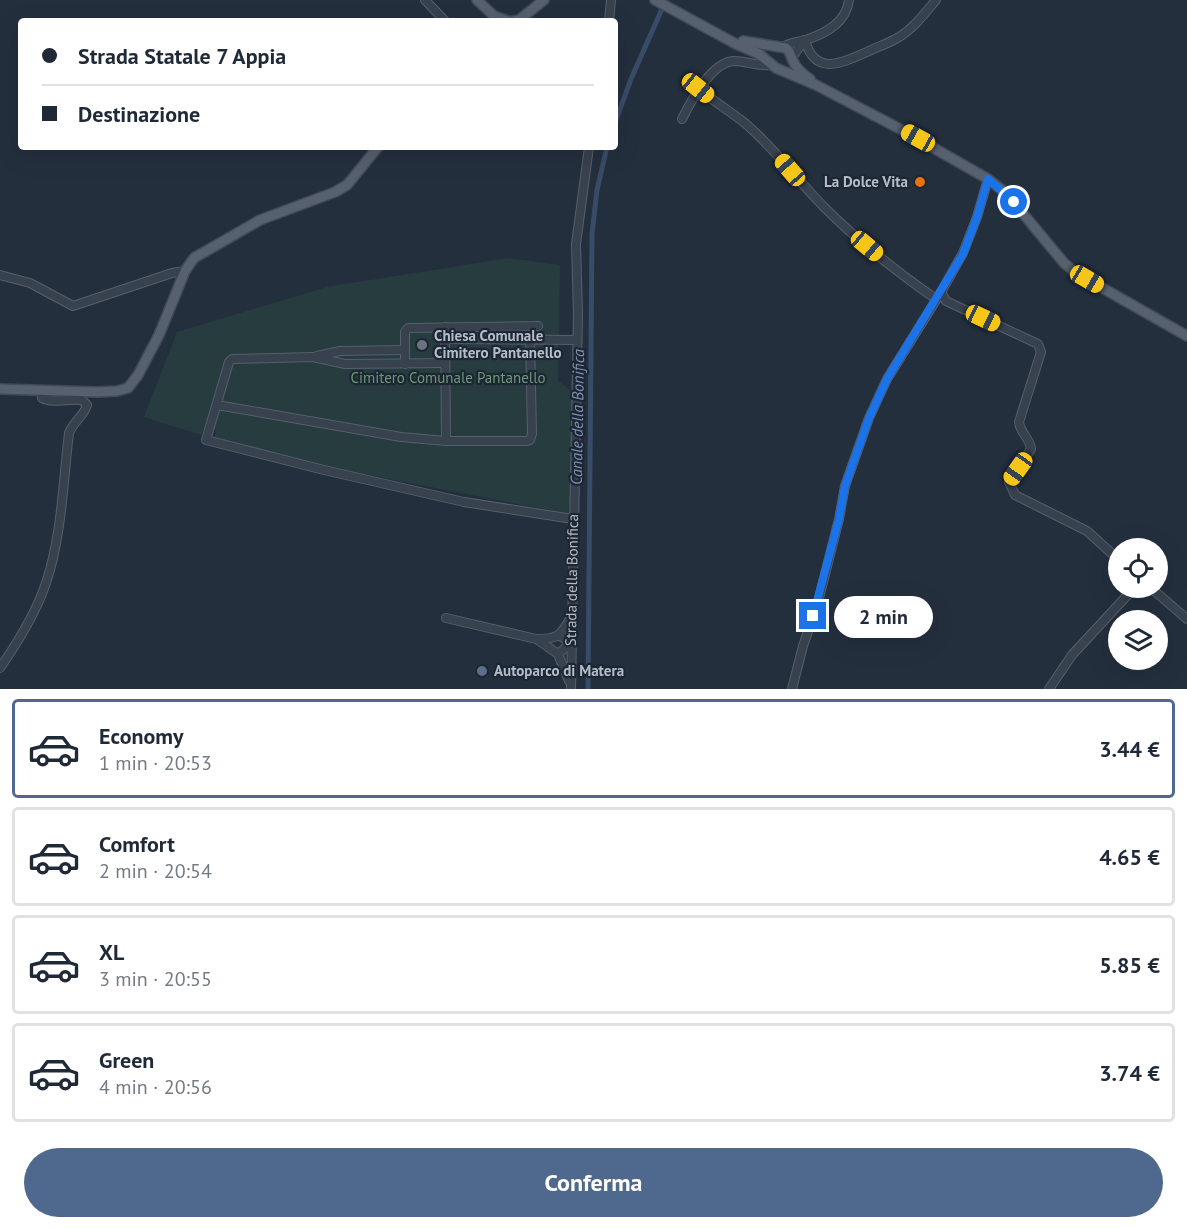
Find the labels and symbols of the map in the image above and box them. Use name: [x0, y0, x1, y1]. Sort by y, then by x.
car: [678, 70, 718, 106]
car: [898, 121, 938, 155]
car: [771, 151, 809, 189]
place label: La Dolce Vita: [824, 172, 908, 191]
marker: La Dolce Vita: [913, 175, 927, 189]
route start: [1000, 188, 1027, 215]
car: [847, 228, 887, 264]
car: [1067, 262, 1107, 296]
car: [963, 302, 1003, 334]
place label: Chiesa Comunale Cimitero Pantanello: [434, 326, 562, 362]
marker: Chiesa Comunale Cimitero Pantanello: [415, 338, 429, 352]
water label: Canale della Bonifica: [566, 349, 588, 485]
park label: Cimitero Comunale Pantanello: [350, 368, 546, 387]
car: [1000, 449, 1036, 489]
street label: Strada della Bonifica: [561, 514, 582, 646]
callout: 2 min: [834, 595, 933, 637]
route end: [799, 602, 826, 629]
place label: Autoparco di Matera: [494, 661, 624, 680]
marker: Autoparco di Matera: [475, 664, 489, 678]

